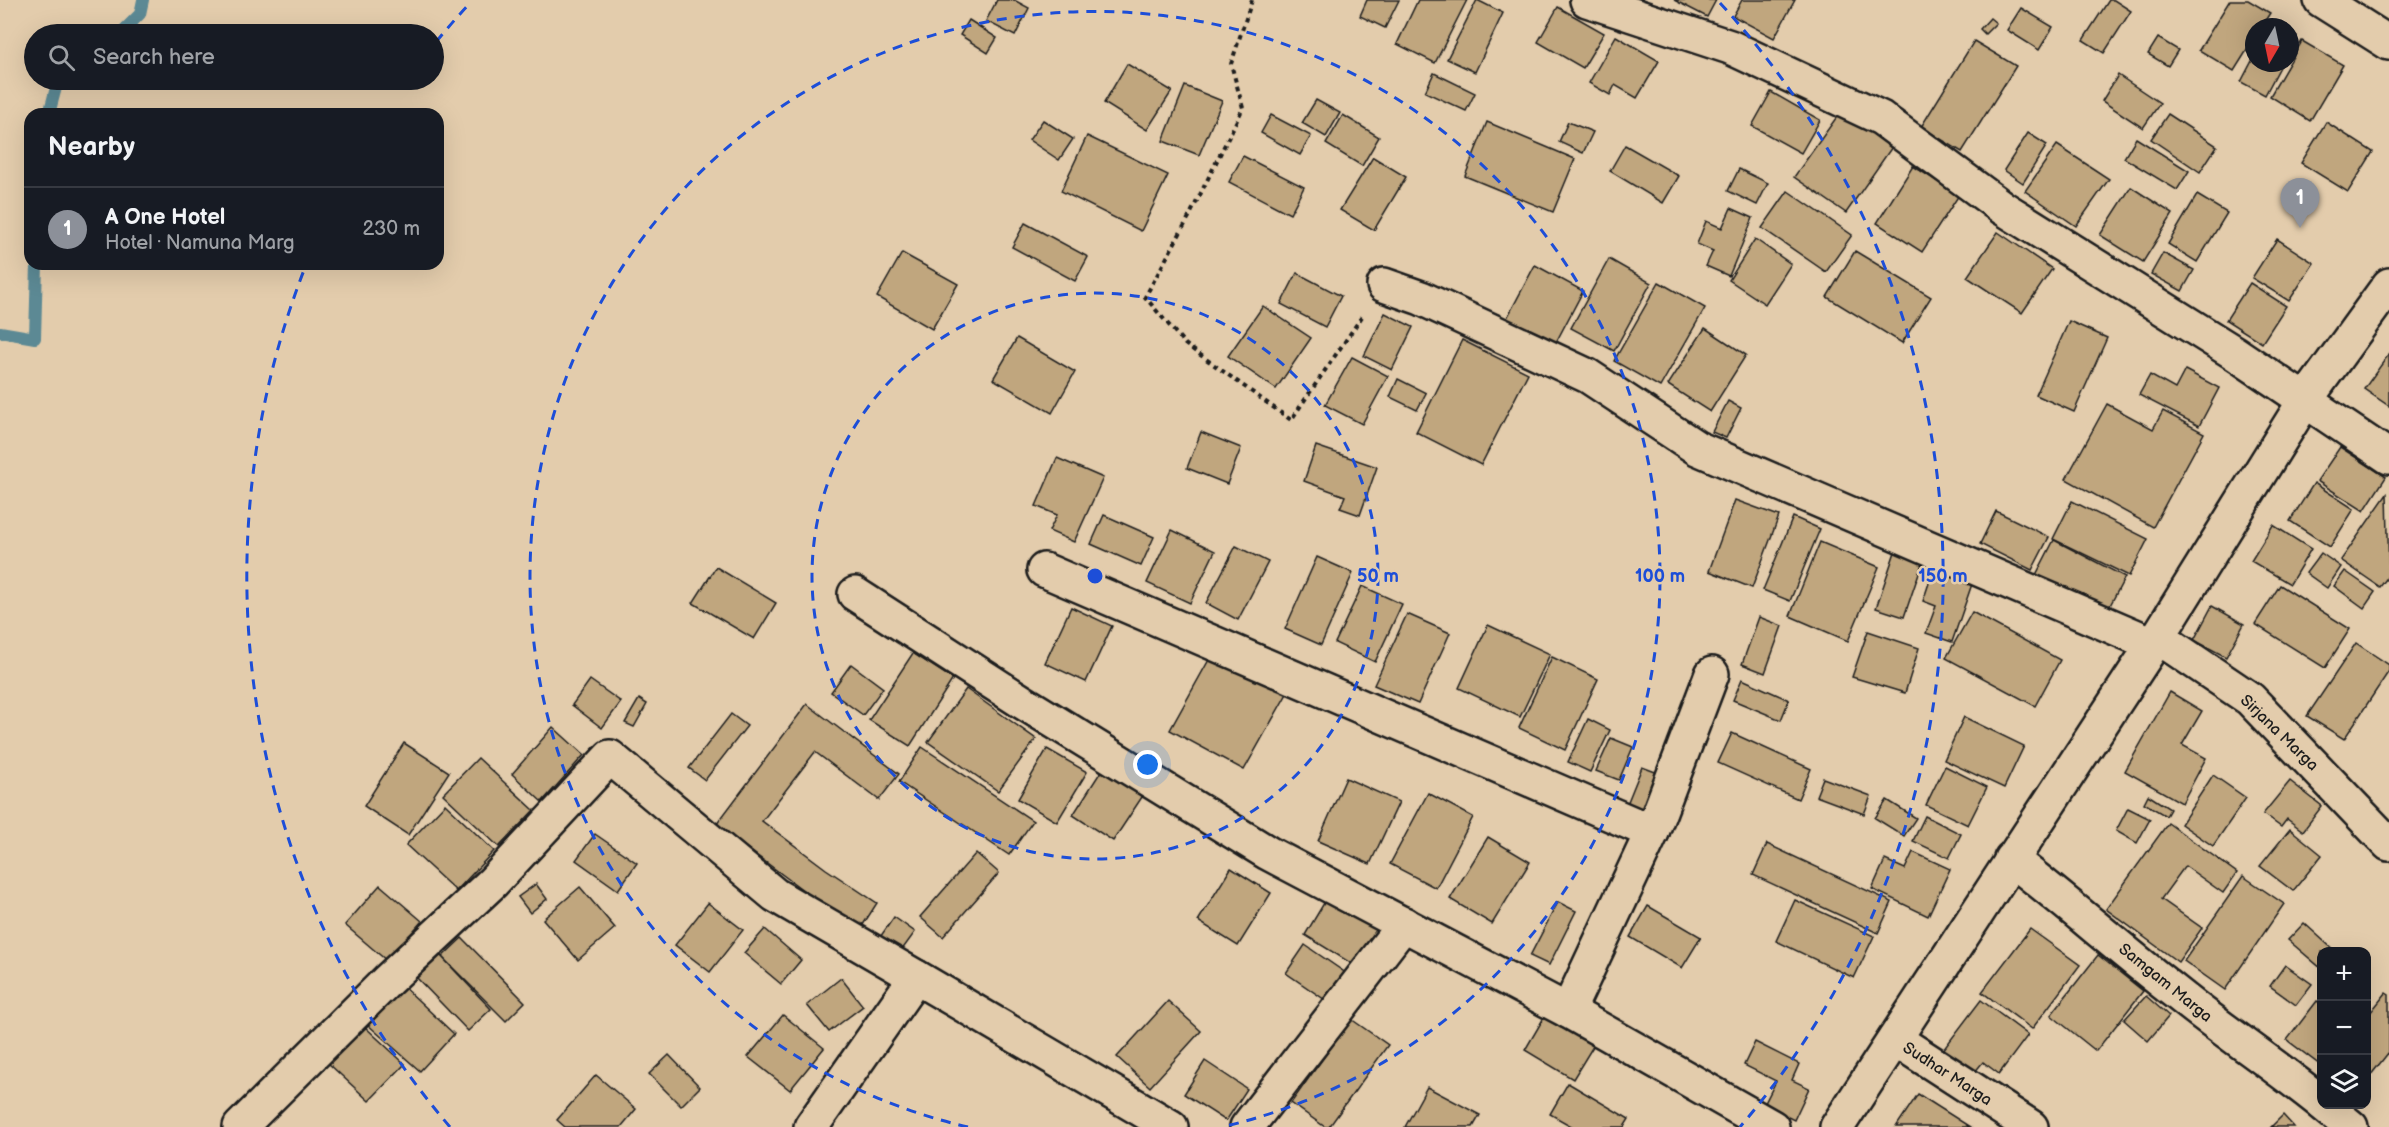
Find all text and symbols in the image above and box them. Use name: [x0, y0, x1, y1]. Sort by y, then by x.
north arrow: [2245, 18, 2299, 72]
search box: [24, 24, 444, 90]
icon: search: [45, 41, 78, 74]
text: Search here: [93, 44, 215, 71]
text: Nearby: [48, 132, 135, 163]
pin: 1: [2280, 178, 2320, 228]
text: A One Hotel: [105, 204, 225, 231]
text: 1: [63, 217, 72, 241]
text: 230 m: [363, 217, 420, 241]
text: Hotel · Namuna Marg: [105, 231, 295, 255]
centre of rings: [1085, 566, 1105, 586]
text: 50 m: [1357, 566, 1399, 587]
text: 100 m: [1635, 566, 1685, 587]
text: 150 m: [1918, 566, 1968, 587]
street label: Sirjana Marga: [2236, 691, 2322, 775]
your location: [1133, 750, 1162, 779]
street label: Samgam Marga: [2115, 940, 2216, 1027]
map controls: [2317, 947, 2371, 1109]
button: +: [2317, 947, 2371, 1001]
button: −: [2317, 1001, 2371, 1055]
street label: Sudhar Marga: [1899, 1038, 1995, 1110]
button: layers: [2317, 1055, 2371, 1109]

